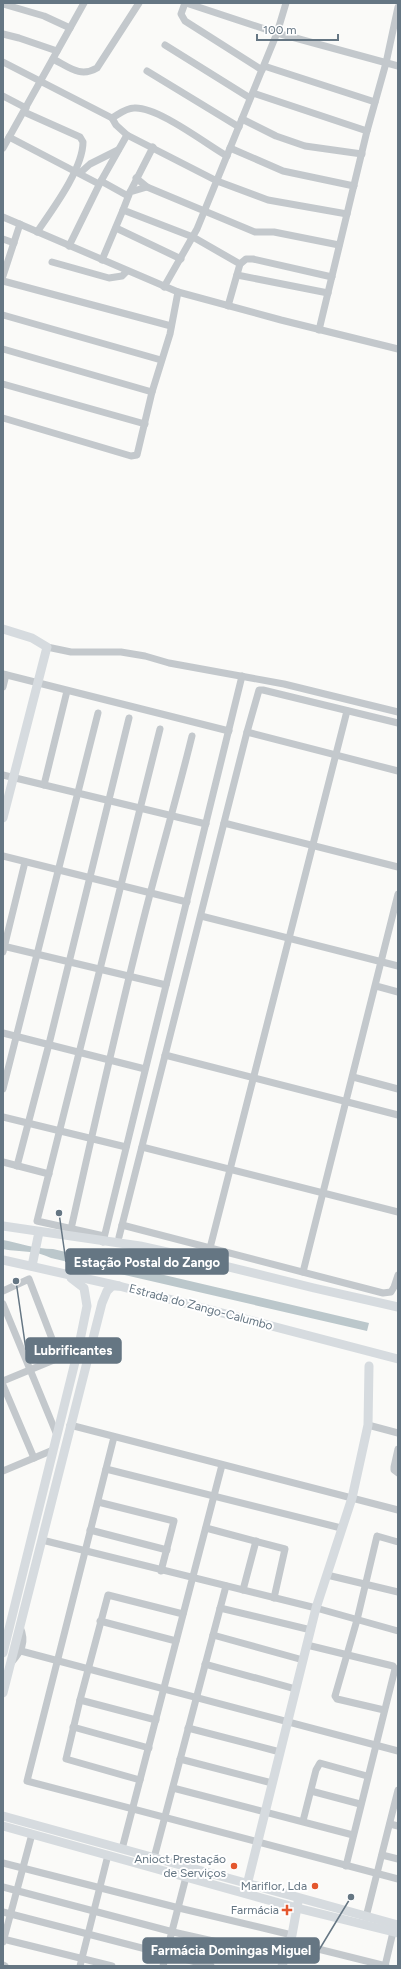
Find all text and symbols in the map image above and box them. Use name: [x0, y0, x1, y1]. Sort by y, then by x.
scale bar: [257, 16, 338, 42]
text: 100 m: [263, 23, 297, 37]
callout: Estação Postal do Zango: [66, 1249, 228, 1274]
text: Estação Postal do Zango: [74, 1255, 221, 1270]
street label: Estrada do Zango-Calumbo: [128, 1281, 274, 1333]
callout: Lubrificantes: [26, 1338, 121, 1363]
text: Lubrificantes: [34, 1343, 112, 1358]
place label: Anioct Prestação de Serviços: [134, 1852, 226, 1880]
marker: Anioct Prestação de Serviços: [229, 1861, 239, 1871]
place label: Mariflor, Lda: [241, 1879, 307, 1893]
marker: Mariflor, Lda: [310, 1881, 320, 1891]
place label: Farmácia: [231, 1903, 279, 1917]
marker: Farmácia: [282, 1905, 292, 1915]
callout: Farmácia Domingas Miguel: [143, 1938, 319, 1963]
text: Farmácia Domingas Miguel: [151, 1943, 311, 1958]

